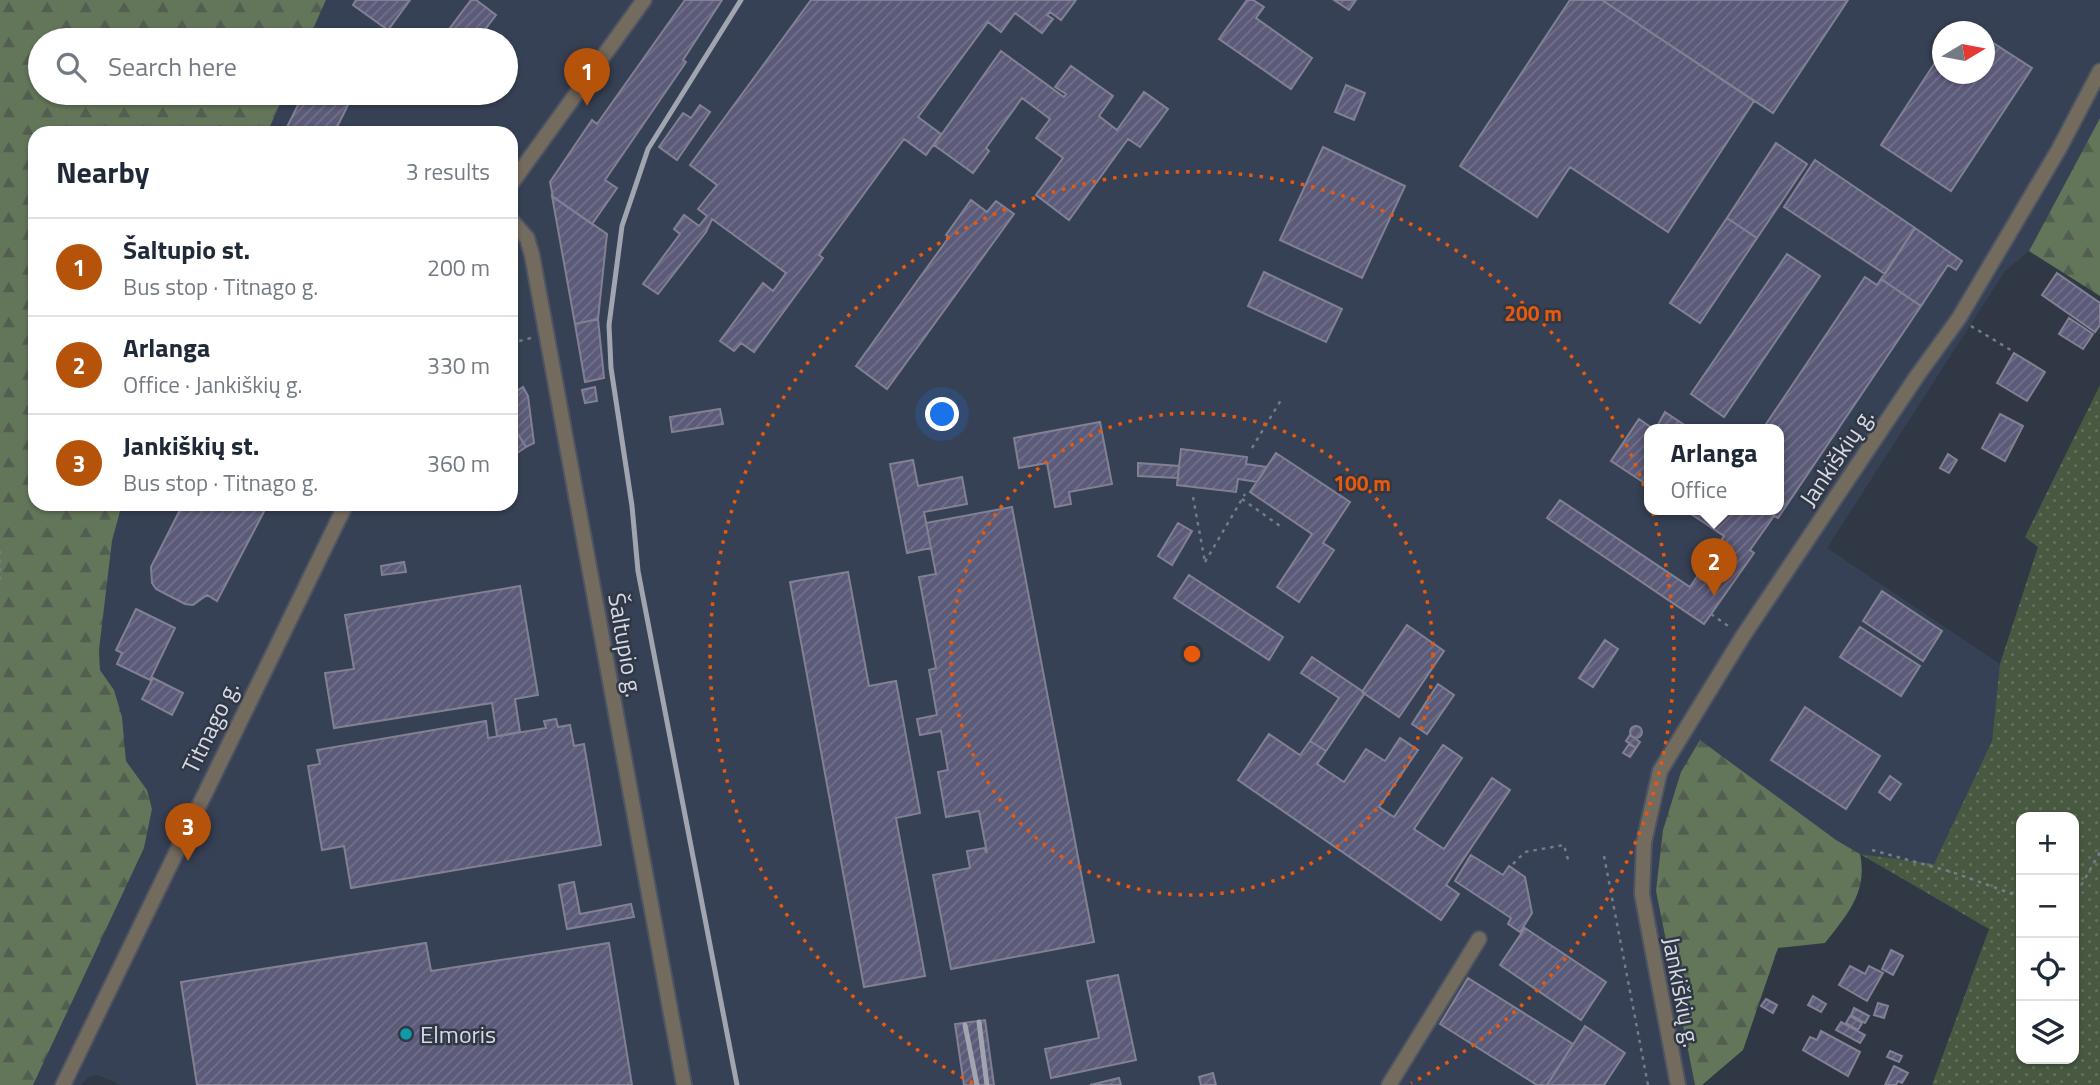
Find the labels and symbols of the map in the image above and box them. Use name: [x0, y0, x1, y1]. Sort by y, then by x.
north arrow: [1932, 21, 1995, 84]
pin: 1: [564, 48, 610, 106]
text: 200 m: [1504, 297, 1562, 329]
your location: [925, 397, 959, 431]
street label: Jankiškių g.: [1790, 400, 1882, 514]
text: 100 m: [1333, 467, 1391, 499]
pin: 2: [1691, 538, 1737, 596]
street label: Šaltupio g.: [599, 590, 653, 700]
centre of rings: [1180, 642, 1204, 666]
street label: Titnago g.: [172, 675, 248, 779]
pin: 3: [165, 803, 211, 861]
street label: Jankiškių g.: [1654, 934, 1710, 1050]
place label: Elmoris: [420, 1016, 496, 1052]
marker: Elmoris: [398, 1026, 414, 1042]

